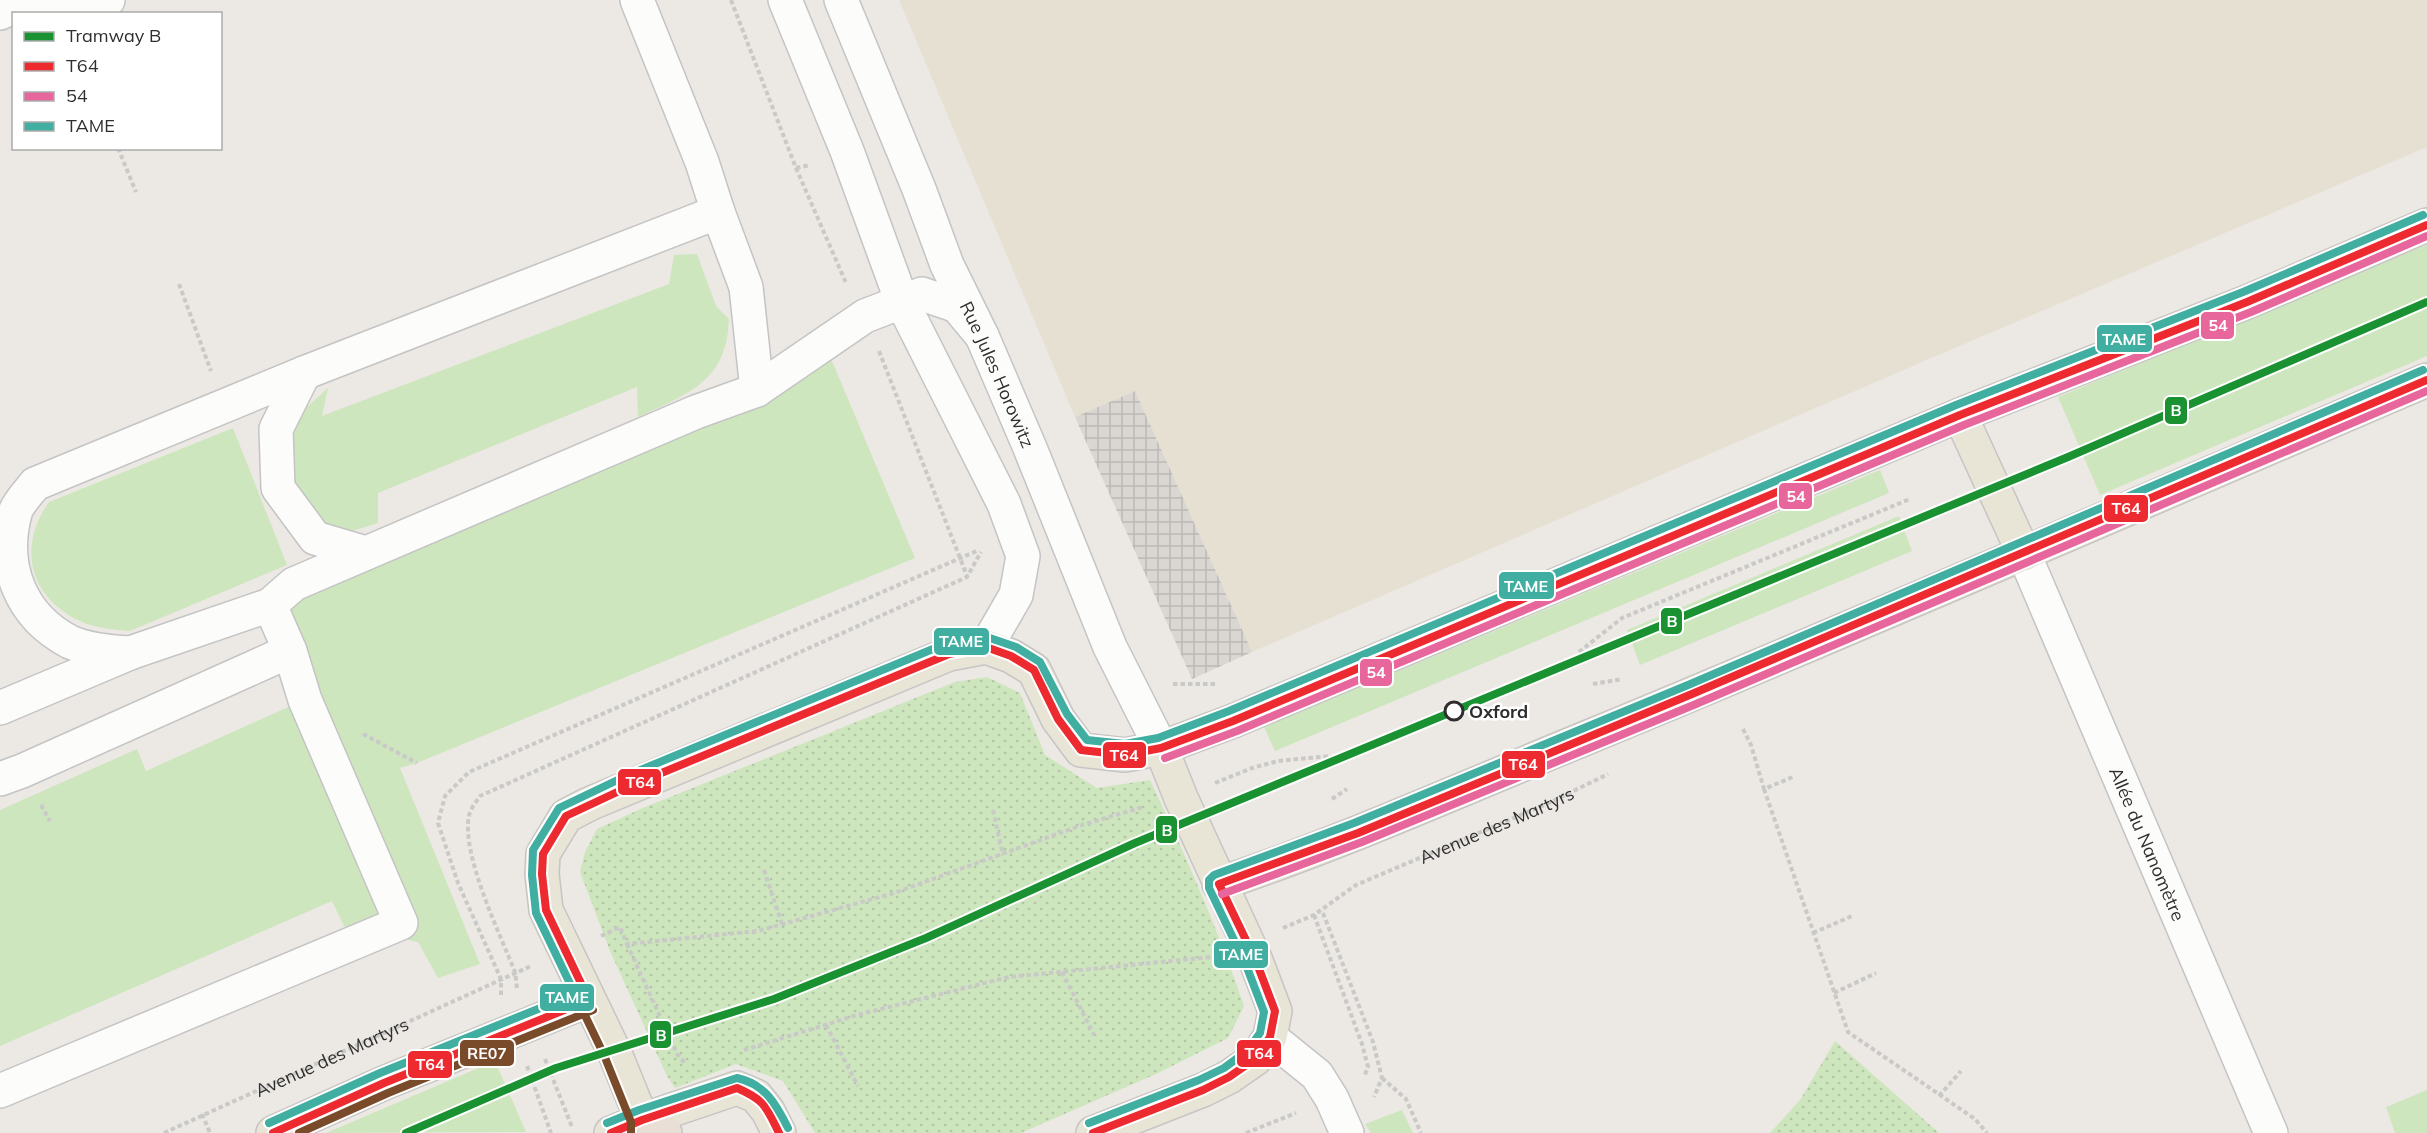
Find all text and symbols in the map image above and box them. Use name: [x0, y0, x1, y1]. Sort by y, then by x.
legend: [12, 12, 222, 150]
text: Tramway B: [66, 24, 161, 47]
text: T64: [66, 54, 99, 77]
text: 54: [66, 84, 88, 107]
text: TAME: [66, 114, 115, 137]
street label: Rue Jules Horowitz: [955, 297, 1040, 451]
line badge: 54: [2200, 311, 2235, 340]
text: 54: [2208, 315, 2228, 335]
line badge: TAME: [2096, 324, 2153, 353]
text: TAME: [2102, 329, 2146, 349]
line badge: B: [2164, 396, 2188, 425]
text: B: [2170, 400, 2182, 420]
line badge: 54: [1778, 482, 1813, 510]
text: 54: [1786, 486, 1806, 506]
line badge: T64: [2103, 494, 2149, 523]
text: T64: [2111, 498, 2141, 518]
line badge: TAME: [1498, 571, 1555, 600]
text: TAME: [1504, 576, 1548, 596]
line badge: B: [1660, 607, 1683, 635]
text: B: [1666, 611, 1678, 631]
line badge: TAME: [933, 627, 990, 656]
text: TAME: [939, 631, 983, 651]
line badge: 54: [1359, 658, 1393, 687]
text: 54: [1366, 662, 1386, 682]
place label: Oxford: [1469, 700, 1528, 723]
marker: Oxford: [1444, 701, 1464, 721]
line badge: T64: [1102, 741, 1147, 769]
text: T64: [1109, 745, 1139, 765]
line badge: T64: [1501, 750, 1546, 779]
text: T64: [1508, 754, 1538, 774]
street label: Allée du Nanomètre: [2105, 763, 2191, 924]
line badge: T64: [617, 768, 662, 796]
text: T64: [625, 772, 655, 792]
street label: Avenue des Martyrs: [1416, 781, 1578, 868]
line badge: B: [1155, 815, 1178, 844]
text: B: [1161, 820, 1173, 840]
line badge: TAME: [1213, 940, 1269, 969]
text: TAME: [1219, 944, 1263, 964]
line badge: TAME: [539, 983, 595, 1012]
text: TAME: [545, 987, 589, 1007]
street label: Avenue des Martyrs: [251, 1012, 412, 1102]
line badge: B: [649, 1020, 672, 1049]
text: B: [655, 1025, 667, 1045]
line badge: RE07: [459, 1039, 515, 1067]
line badge: T64: [1236, 1039, 1282, 1068]
text: RE07: [467, 1043, 507, 1063]
text: T64: [1244, 1043, 1274, 1063]
line badge: T64: [407, 1050, 453, 1079]
text: T64: [415, 1054, 445, 1074]

